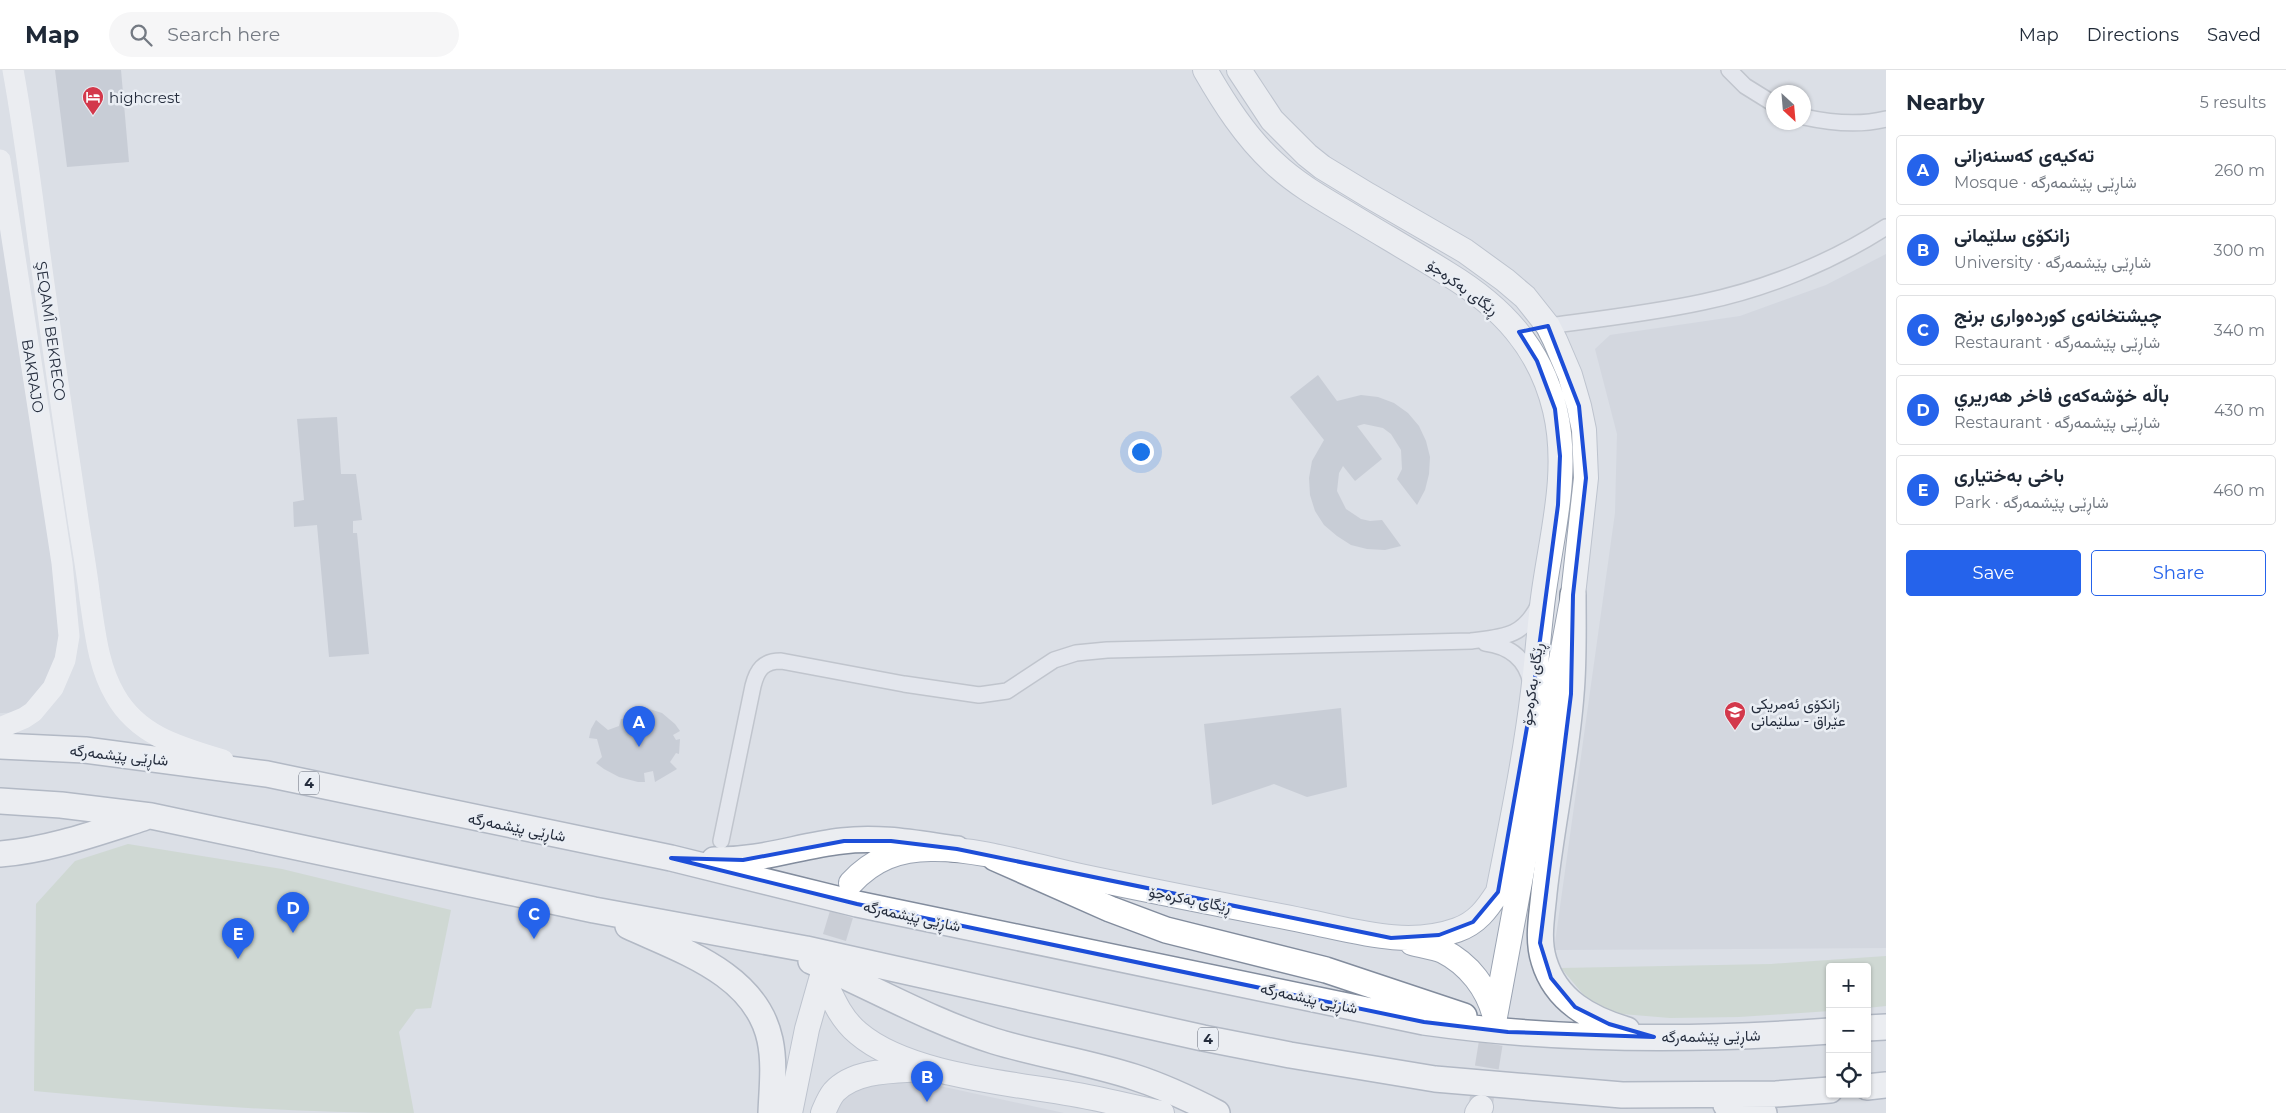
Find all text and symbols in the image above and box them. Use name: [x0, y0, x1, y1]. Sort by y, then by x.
search box: [109, 12, 459, 57]
text: Map: [25, 20, 79, 49]
icon: search: [127, 21, 155, 49]
text: Search here: [167, 23, 280, 46]
text: Map: [2019, 24, 2059, 46]
text: Directions: [2087, 24, 2179, 46]
text: Saved: [2207, 24, 2261, 46]
hotel icon: highcrest: [81, 85, 105, 116]
north arrow: [1766, 85, 1811, 130]
place label: highcrest: [109, 88, 180, 107]
text: Nearby: [1906, 90, 1985, 115]
text: 5 results: [2200, 93, 2266, 112]
text: تەکیەی کەسنەزانی: [1954, 144, 2094, 167]
text: A: [1917, 161, 1929, 180]
text: 260 m: [2214, 161, 2265, 180]
text: Mosque · شاڕێی پێشمەرگە: [1954, 173, 2137, 192]
text: زانکۆی سلێمانی: [1954, 224, 2070, 247]
text: B: [1917, 241, 1929, 260]
text: 300 m: [2214, 241, 2265, 260]
text: University · شاڕێی پێشمەرگە: [1954, 253, 2151, 272]
street label: ڕێگای بەکرەجۆ: [1422, 255, 1502, 322]
street label: ŞEQAMÎ BEKRECO: [32, 260, 70, 402]
text: چيشتخانەی کوردەواری برنج: [1954, 304, 2162, 327]
text: C: [1917, 321, 1929, 340]
text: 340 m: [2214, 321, 2265, 340]
text: Restaurant · شاڕێی پێشمەرگە: [1954, 333, 2160, 352]
street label: BAKRAJO: [18, 338, 48, 414]
text: باڵە خۆشەکەی فاخر هەريري: [1954, 384, 2169, 407]
text: D: [1916, 401, 1930, 420]
text: 430 m: [2214, 401, 2265, 420]
text: Restaurant · شاڕێی پێشمەرگە: [1954, 413, 2160, 432]
your location: [1128, 439, 1154, 465]
text: باخی بەختیاری: [1954, 464, 2064, 487]
text: E: [1918, 481, 1928, 500]
text: 460 m: [2213, 481, 2265, 500]
text: Park · شاڕێی پێشمەرگە: [1954, 493, 2109, 512]
button: Save: [1906, 550, 2081, 596]
button: Share: [2091, 550, 2266, 596]
street label: ڕێگای بەکرەجۆ: [1517, 642, 1550, 727]
place label: زانکۆی ئەمریکی عێراق - سلێمانی: [1751, 694, 1846, 731]
school or university icon: زانکۆی ئەمریکی عێراق - سلێمانی: [1723, 700, 1747, 731]
pin: A: [623, 706, 655, 747]
street label: شاڕێی پێشمەرگە: [68, 740, 169, 773]
road number: 4: [299, 771, 319, 794]
street label: شاڕێی پێشمەرگە: [466, 808, 568, 849]
street label: ڕێگای بەکرەجۆ: [1147, 882, 1233, 919]
pin: D: [277, 892, 309, 933]
street label: شاڕێی پێشمەرگە: [861, 896, 963, 939]
pin: C: [518, 898, 550, 939]
pin: E: [222, 918, 254, 959]
map controls: [1826, 963, 1871, 1098]
button: +: [1826, 963, 1871, 1008]
street label: شاڕێی پێشمەرگە: [1258, 978, 1360, 1021]
button: −: [1826, 1008, 1871, 1053]
street label: شاڕێی پێشمەرگە: [1661, 1026, 1761, 1049]
road number: 4: [1198, 1028, 1218, 1051]
button: locate: [1826, 1053, 1871, 1098]
pin: B: [911, 1061, 943, 1102]

